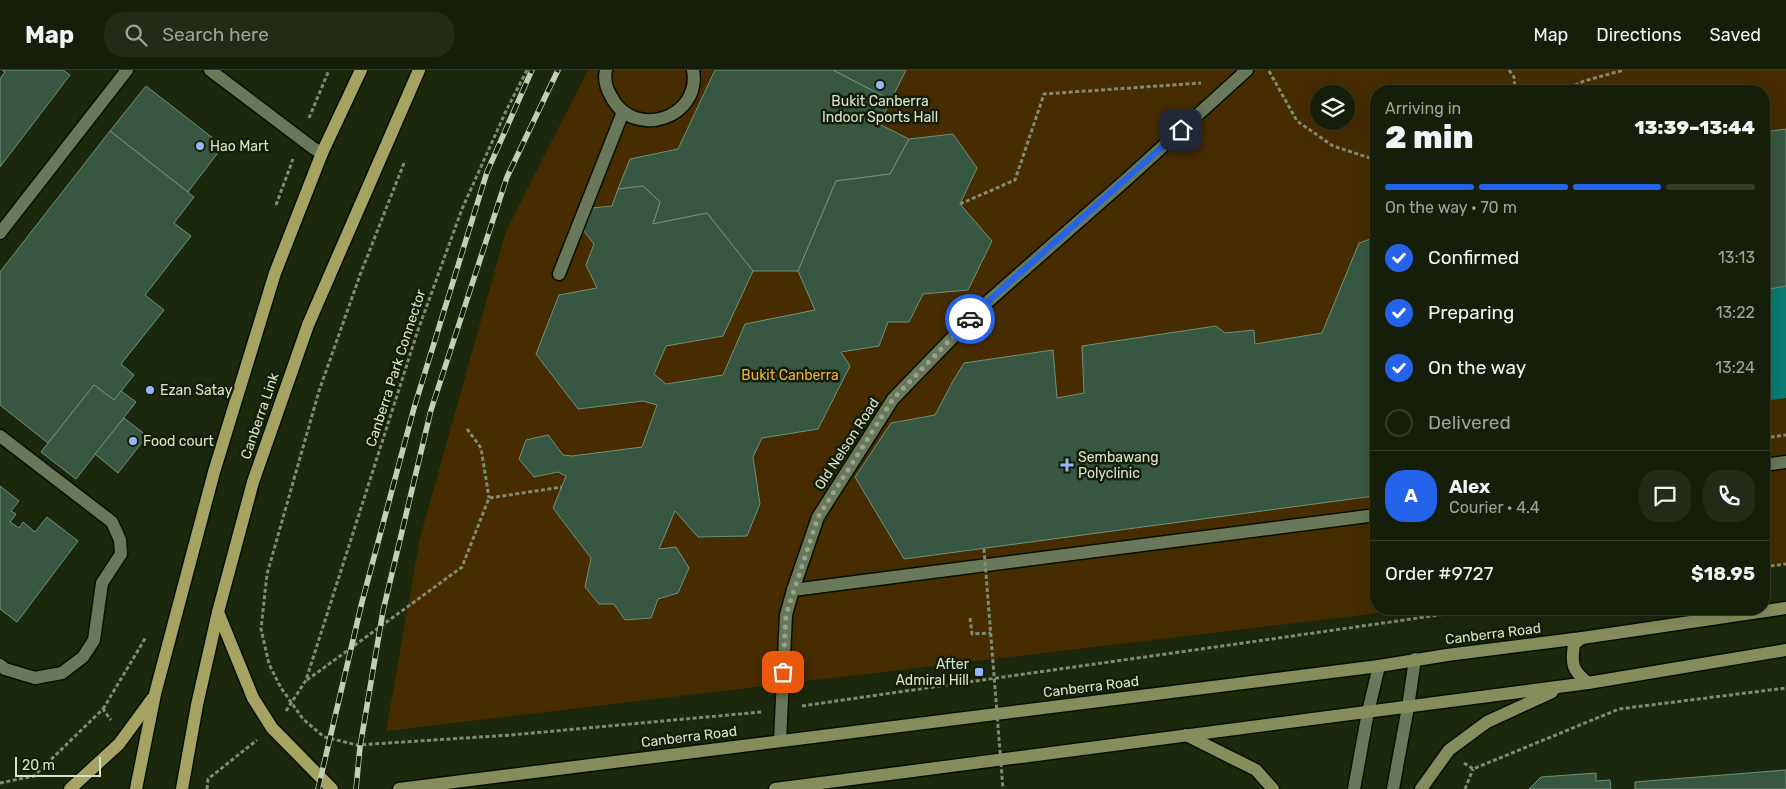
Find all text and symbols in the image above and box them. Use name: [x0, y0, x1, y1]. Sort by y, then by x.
search box: [104, 12, 454, 57]
text: Map: [25, 21, 74, 49]
icon: search: [122, 21, 150, 49]
text: Search here: [162, 23, 269, 46]
text: Map: [1533, 24, 1568, 46]
text: Directions: [1596, 24, 1682, 46]
text: Saved: [1710, 24, 1761, 46]
marker: Bukit Canberra Indoor Sports Hall: [874, 79, 886, 91]
map controls: [1310, 85, 1355, 130]
button: layers: [1310, 85, 1355, 130]
place label: Bukit Canberra Indoor Sports Hall: [822, 93, 938, 126]
text: Arriving in: [1385, 99, 1461, 118]
pin: [1160, 109, 1202, 151]
icon: home: [1167, 116, 1195, 144]
text: 13:39–13:44: [1635, 116, 1755, 139]
text: 2 min: [1385, 118, 1474, 156]
place label: Hao Mart: [210, 138, 269, 155]
marker: Hao Mart: [194, 140, 206, 152]
text: On the way · 70 m: [1385, 198, 1517, 217]
icon: check: [1385, 244, 1413, 272]
text: Confirmed: [1428, 246, 1519, 269]
text: 13:13: [1718, 248, 1755, 267]
street label: Canberra Park Connector: [362, 286, 430, 449]
courier: [945, 294, 995, 344]
icon: check: [1385, 299, 1413, 327]
text: Preparing: [1428, 301, 1514, 324]
text: 13:22: [1716, 303, 1755, 322]
icon: car: [956, 305, 984, 333]
icon: check: [1385, 354, 1413, 382]
text: On the way: [1428, 356, 1526, 379]
text: 13:24: [1715, 358, 1755, 377]
park label: Bukit Canberra: [741, 367, 839, 384]
street label: Canberra Link: [237, 370, 283, 461]
place label: Ezan Satay: [160, 382, 233, 399]
marker: Ezan Satay: [144, 384, 156, 396]
street label: Old Nelson Road: [811, 395, 883, 493]
text: Delivered: [1428, 411, 1511, 434]
place label: Food court: [143, 433, 214, 450]
marker: Food court: [127, 435, 139, 447]
place label: Sembawang Polyclinic: [1078, 449, 1159, 482]
marker: Sembawang Polyclinic: [1060, 458, 1074, 472]
button: chat: [1639, 470, 1691, 522]
button: phone: [1703, 470, 1755, 522]
text: Alex: [1449, 475, 1490, 498]
text: A: [1404, 484, 1418, 507]
text: Courier · 4.4: [1449, 498, 1540, 517]
text: Order #9727: [1385, 562, 1493, 585]
text: $18.95: [1691, 562, 1755, 585]
street label: Canberra Road: [1444, 620, 1542, 648]
pin: [762, 651, 804, 693]
place label: After Admiral Hill: [896, 656, 970, 689]
icon: bag: [769, 658, 797, 686]
marker: After Admiral Hill: [973, 666, 985, 678]
street label: Canberra Road: [1042, 673, 1140, 701]
street label: Canberra Road: [640, 723, 738, 751]
scale bar: [15, 754, 101, 777]
text: 20 m: [22, 757, 55, 774]

